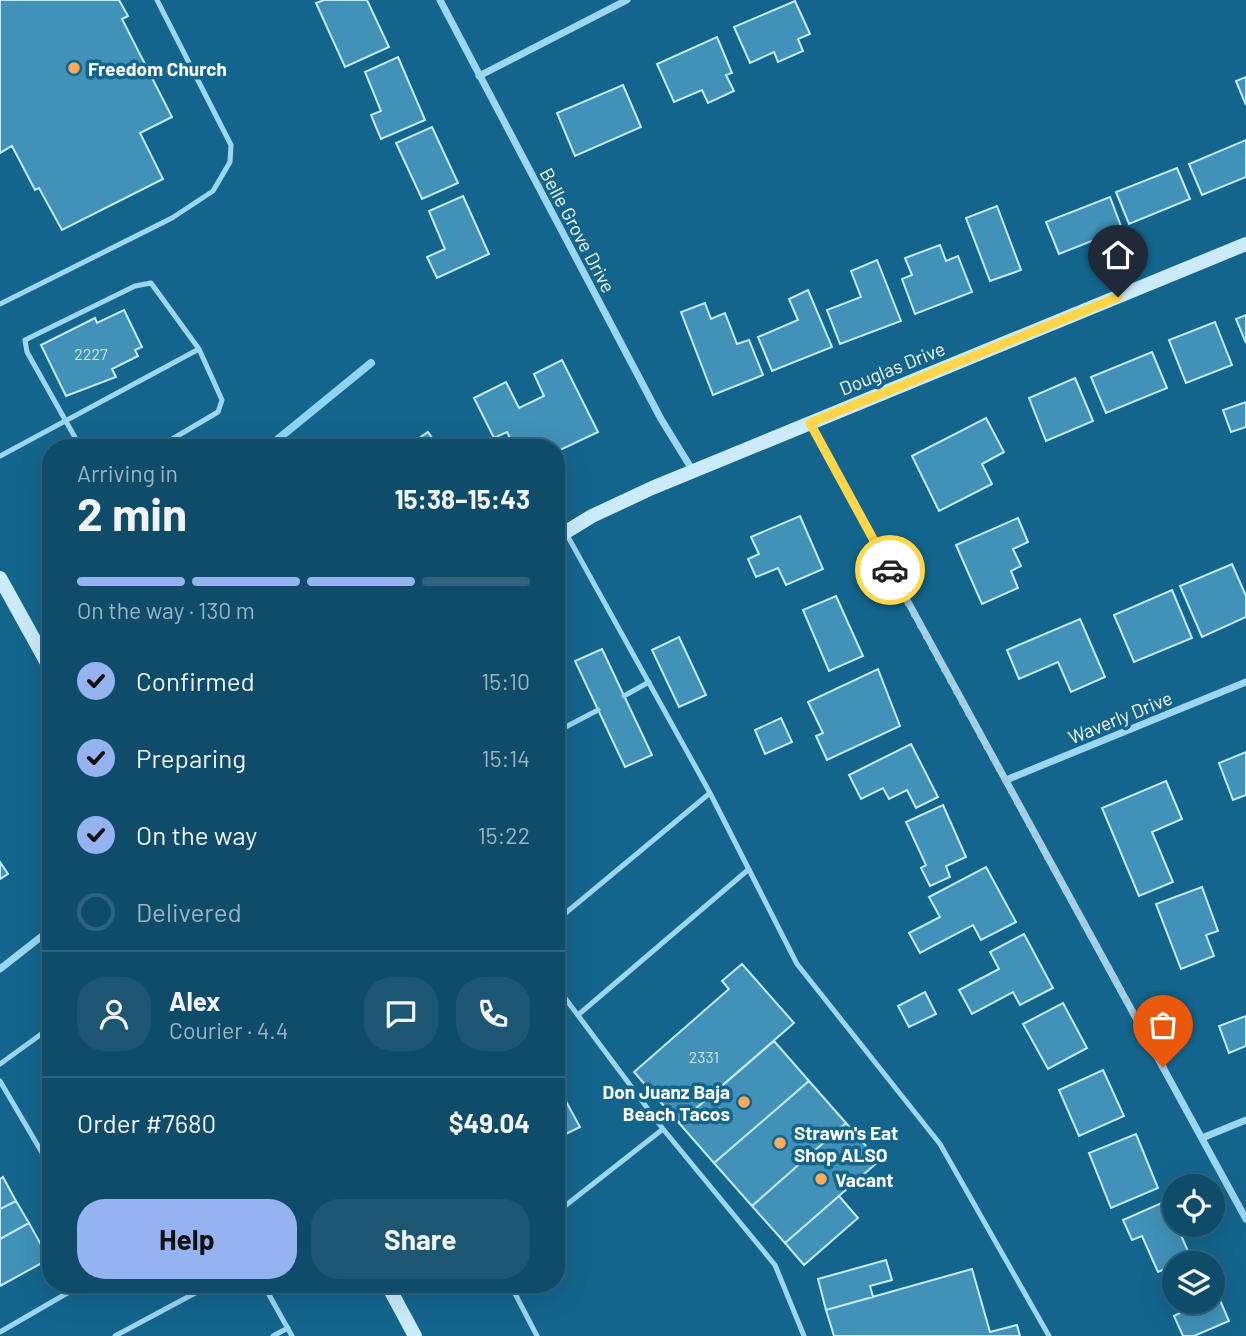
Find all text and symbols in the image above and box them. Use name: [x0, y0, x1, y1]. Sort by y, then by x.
place label: Freedom Church: [88, 57, 227, 80]
marker: Freedom Church: [66, 60, 82, 76]
street label: Belle Grove Drive: [535, 164, 621, 296]
pin: [1088, 225, 1148, 297]
icon: home: [1099, 236, 1137, 274]
street label: Douglas Drive: [836, 336, 948, 400]
house number: 2227: [74, 344, 108, 363]
text: Arriving in: [77, 459, 178, 487]
text: 15:38–15:43: [394, 483, 530, 514]
text: 2 min: [77, 485, 187, 540]
courier: [855, 535, 925, 605]
icon: car: [871, 551, 909, 589]
text: On the way · 130 m: [77, 596, 255, 624]
icon: check: [77, 662, 115, 700]
text: Confirmed: [136, 665, 255, 696]
text: 15:10: [481, 667, 530, 695]
street label: Waverly Drive: [1065, 686, 1175, 748]
icon: check: [77, 739, 115, 777]
text: Preparing: [136, 742, 246, 773]
text: 15:14: [482, 744, 530, 772]
icon: check: [77, 816, 115, 854]
text: On the way: [136, 819, 257, 850]
text: 15:22: [478, 821, 530, 849]
text: Delivered: [136, 896, 242, 927]
button: person: [77, 977, 151, 1051]
button: chat: [364, 977, 438, 1051]
button: phone: [456, 977, 530, 1051]
text: Alex: [169, 985, 220, 1016]
pin: [1133, 995, 1193, 1067]
icon: bag: [1144, 1006, 1182, 1044]
text: Courier · 4.4: [169, 1016, 288, 1044]
house number: 2331: [689, 1047, 719, 1066]
place label: Don Juanz Baja Beach Tacos: [602, 1080, 730, 1125]
marker: Don Juanz Baja Beach Tacos: [736, 1094, 752, 1110]
text: Order #7680: [77, 1107, 216, 1138]
text: $49.04: [449, 1107, 530, 1138]
place label: Strawn's Eat Shop ALSO: [794, 1121, 898, 1166]
marker: Strawn's Eat Shop ALSO: [772, 1135, 788, 1151]
place label: Vacant: [835, 1168, 894, 1191]
marker: Vacant: [813, 1171, 829, 1187]
map controls: [1162, 1174, 1225, 1314]
button: locate: [1162, 1174, 1225, 1237]
button: Help: [77, 1199, 297, 1279]
button: Share: [311, 1199, 530, 1279]
button: layers: [1162, 1251, 1225, 1314]

